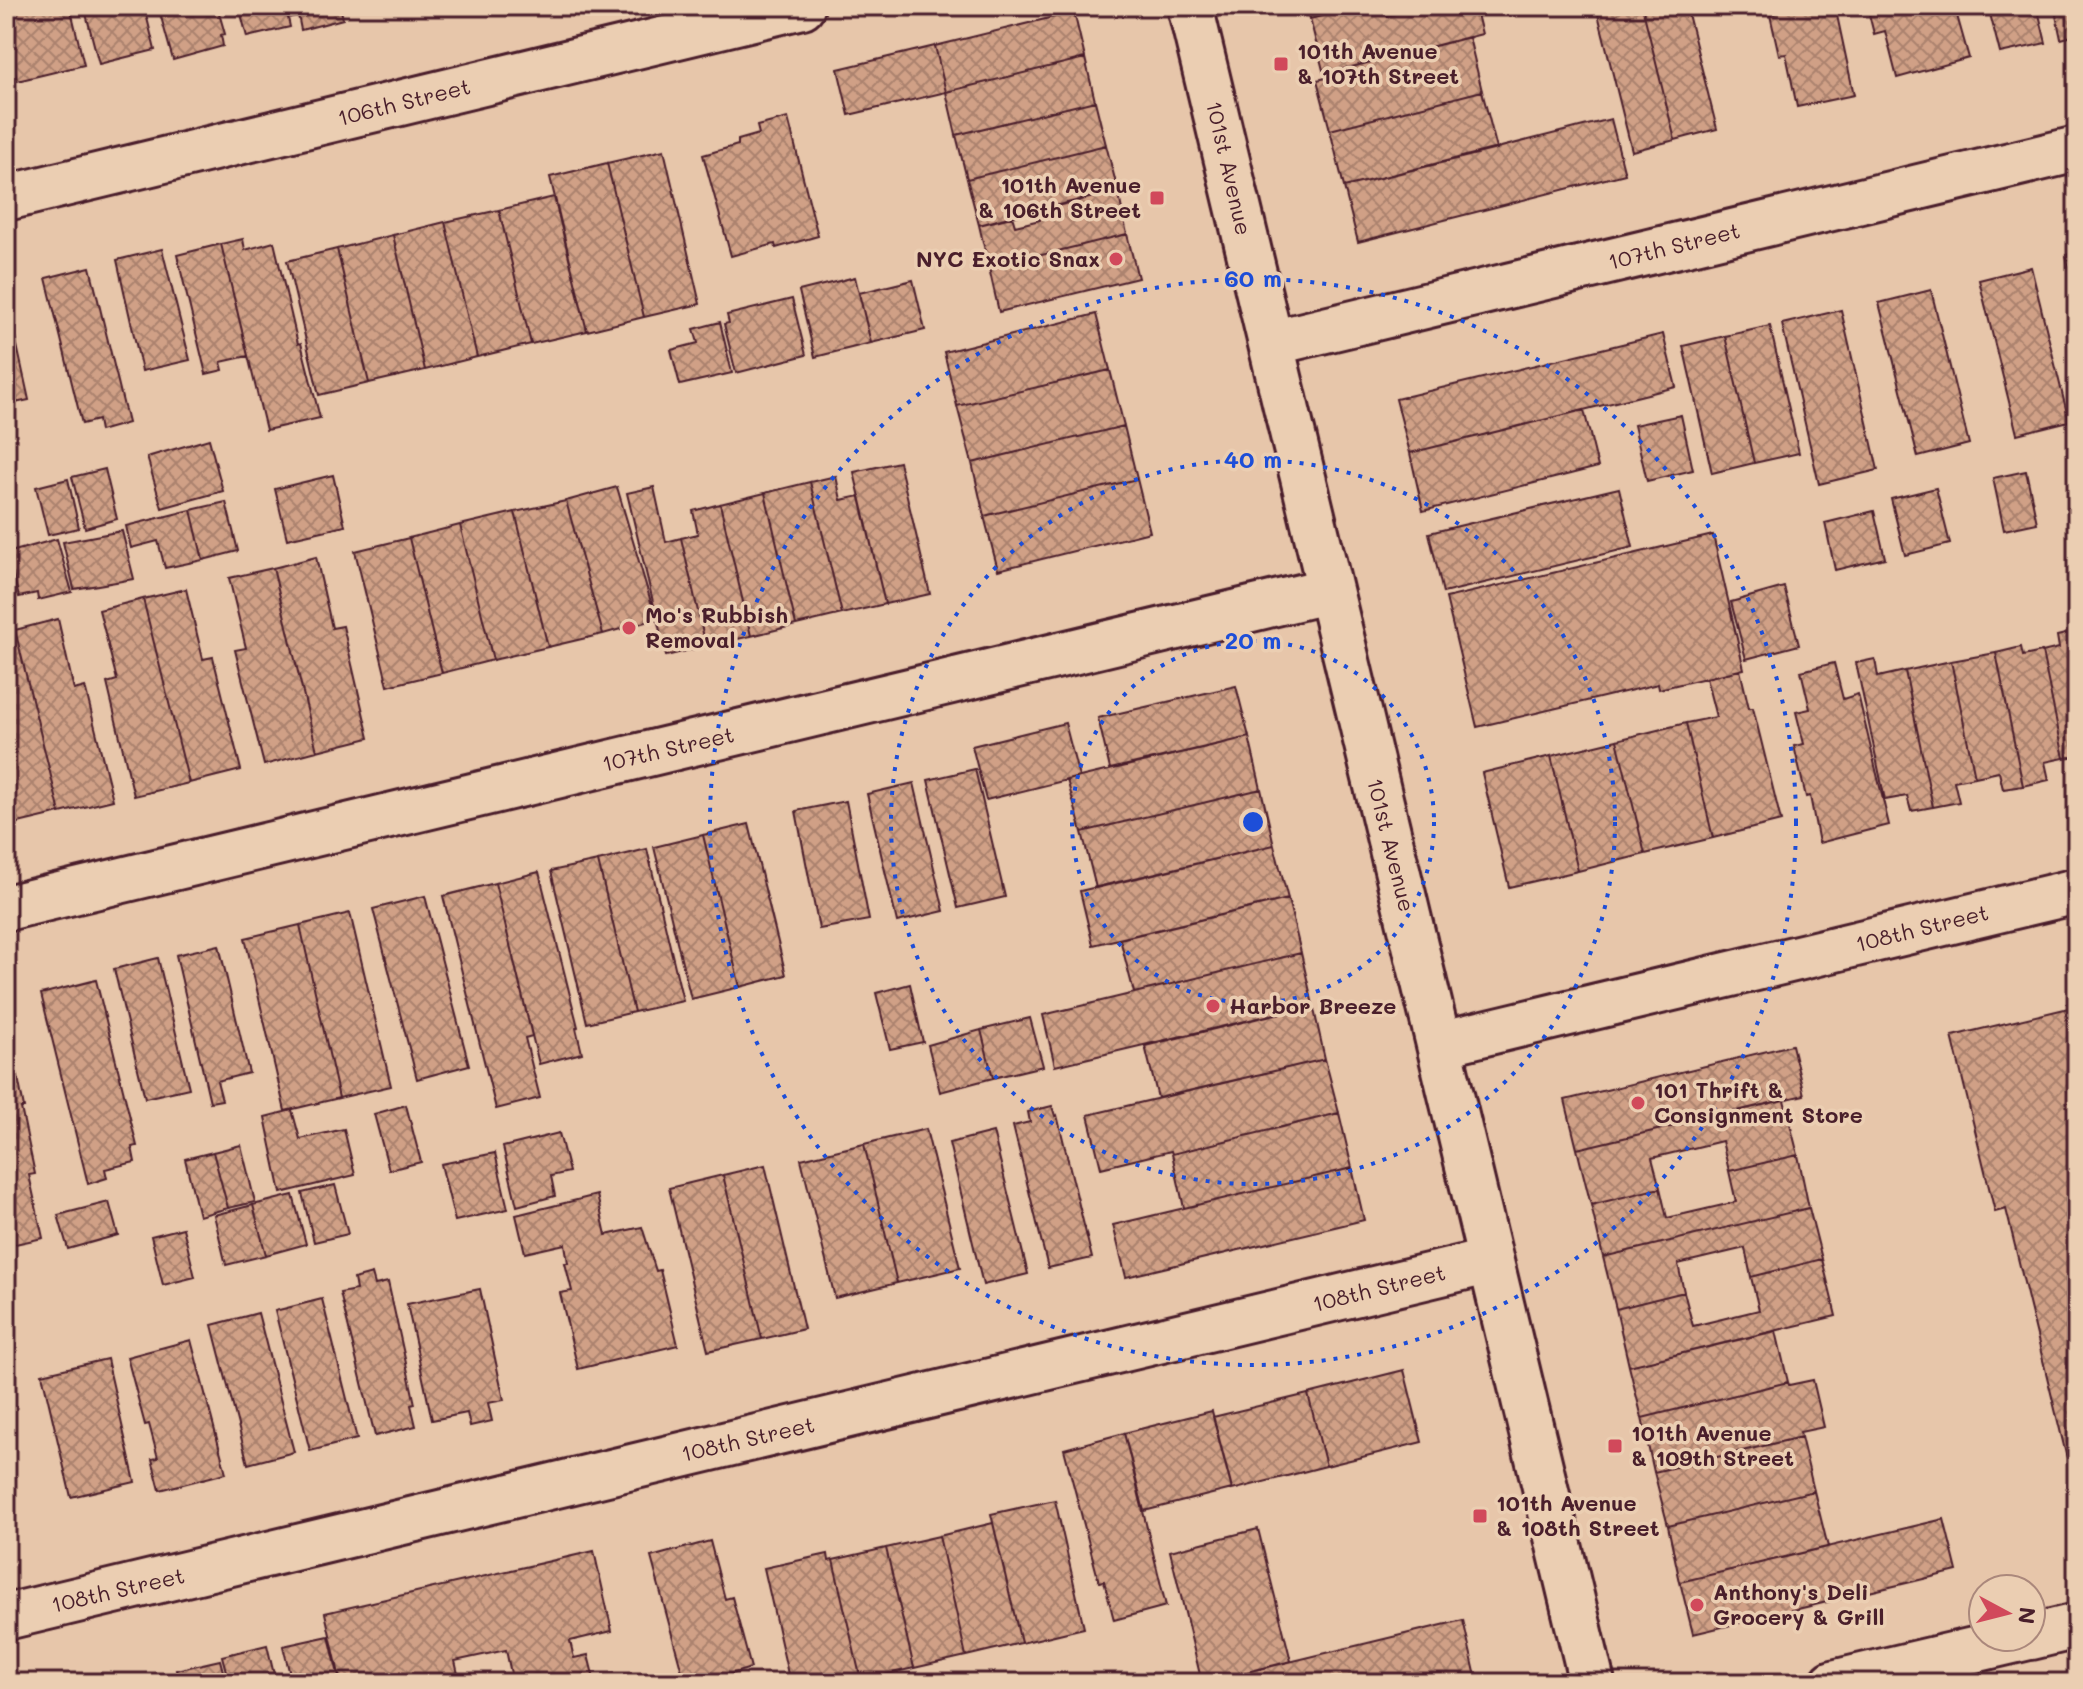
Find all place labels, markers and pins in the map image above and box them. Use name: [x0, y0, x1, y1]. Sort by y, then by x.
place label: 101th Avenue & 107th Street: [1297, 36, 1459, 90]
marker: 101th Avenue & 107th Street: [1272, 55, 1290, 73]
place label: 101th Avenue & 106th Street: [978, 170, 1141, 224]
marker: 101th Avenue & 106th Street: [1148, 189, 1166, 207]
place label: NYC Exotic Snax: [916, 244, 1100, 273]
marker: NYC Exotic Snax: [1107, 250, 1125, 268]
place label: Mo's Rubbish Removal: [645, 600, 788, 654]
marker: Mo's Rubbish Removal: [620, 619, 638, 637]
centre of rings: [1239, 808, 1267, 836]
place label: Harbor Breeze: [1229, 991, 1396, 1020]
marker: Harbor Breeze: [1204, 997, 1222, 1015]
place label: 101 Thrift & Consignment Store: [1654, 1075, 1863, 1129]
marker: 101 Thrift & Consignment Store: [1629, 1094, 1647, 1112]
place label: 101th Avenue & 109th Street: [1631, 1418, 1794, 1472]
marker: 101th Avenue & 109th Street: [1606, 1437, 1624, 1455]
place label: 101th Avenue & 108th Street: [1496, 1488, 1660, 1542]
marker: 101th Avenue & 108th Street: [1471, 1507, 1489, 1525]
place label: Anthony's Deli Grocery & Grill: [1713, 1577, 1884, 1631]
marker: Anthony's Deli Grocery & Grill: [1688, 1596, 1706, 1614]

